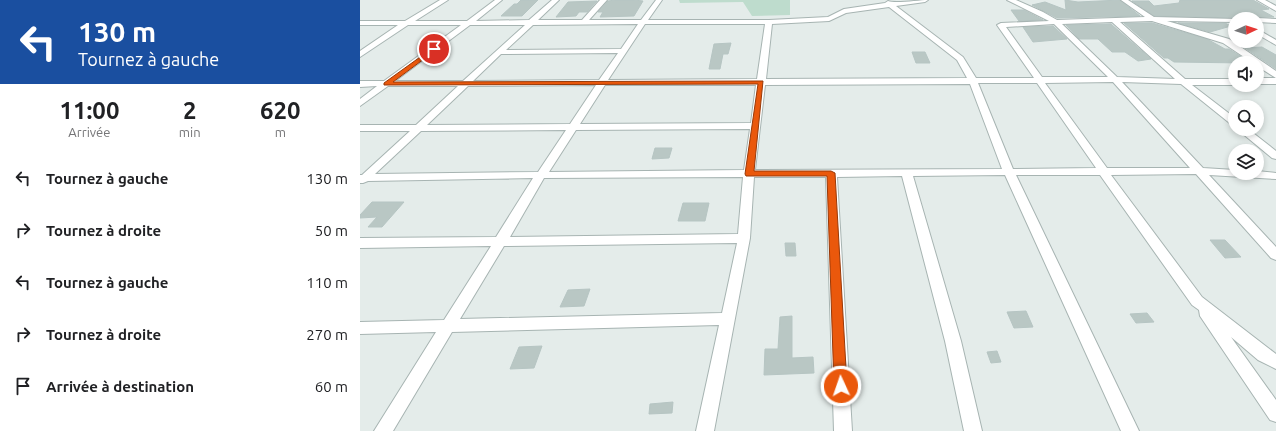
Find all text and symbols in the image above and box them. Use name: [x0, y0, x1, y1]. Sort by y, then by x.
north arrow: [1228, 12, 1264, 48]
map controls: [1228, 12, 1264, 180]
icon: left: [12, 16, 64, 68]
text: 130 m: [78, 16, 156, 47]
pin: [417, 32, 451, 66]
icon: arrive: [423, 38, 445, 60]
text: Tournez à gauche: [78, 49, 219, 69]
button: sound: [1228, 56, 1264, 92]
text: 11:00: [59, 97, 119, 124]
text: 2: [183, 97, 196, 124]
text: 620: [260, 97, 301, 124]
button: search: [1228, 100, 1264, 136]
text: Arrivée: [68, 125, 110, 139]
text: min: [179, 125, 201, 139]
text: m: [275, 125, 286, 139]
button: layers: [1228, 144, 1264, 180]
icon: left: [12, 167, 34, 189]
text: Tournez à gauche: [46, 170, 169, 187]
text: 130 m: [306, 170, 348, 187]
icon: right: [12, 219, 34, 241]
text: Tournez à droite: [46, 222, 161, 239]
text: 50 m: [315, 222, 348, 239]
icon: left: [12, 271, 34, 293]
text: Tournez à gauche: [46, 274, 169, 291]
text: 110 m: [306, 274, 348, 291]
icon: right: [12, 323, 34, 345]
text: Tournez à droite: [46, 326, 161, 343]
text: 270 m: [306, 326, 348, 343]
position arrow: [820, 365, 862, 407]
icon: arrive: [12, 375, 34, 397]
text: Arrivée à destination: [46, 378, 194, 395]
text: 60 m: [315, 378, 348, 395]

